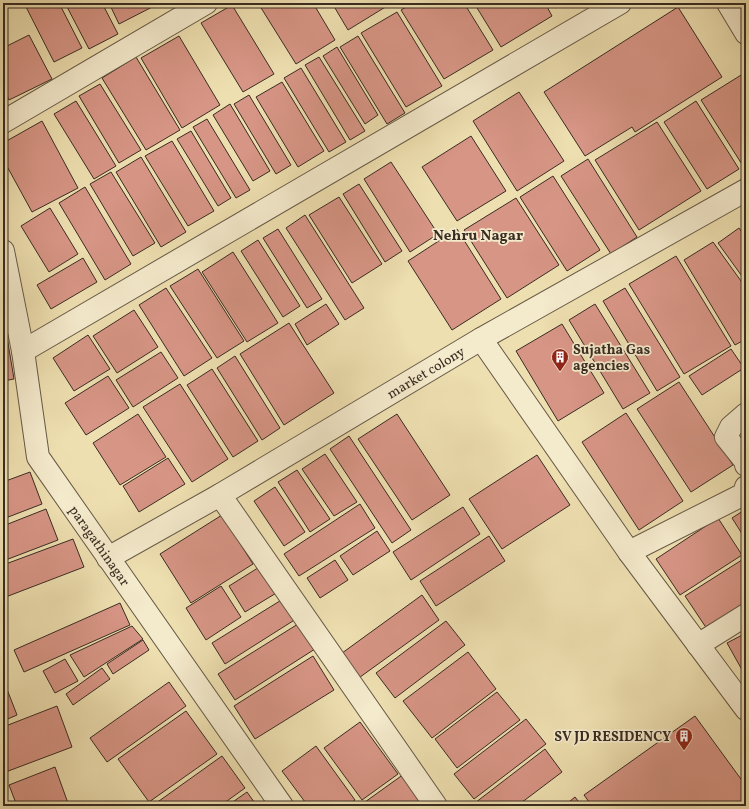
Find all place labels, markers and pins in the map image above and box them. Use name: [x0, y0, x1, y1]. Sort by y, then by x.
place label: Sujatha Gas agencies: [573, 341, 650, 376]
building icon: Sujatha Gas agencies: [550, 347, 570, 372]
building icon: SV JD RESIDENCY: [674, 726, 694, 751]
place label: SV JD RESIDENCY: [554, 728, 671, 747]

